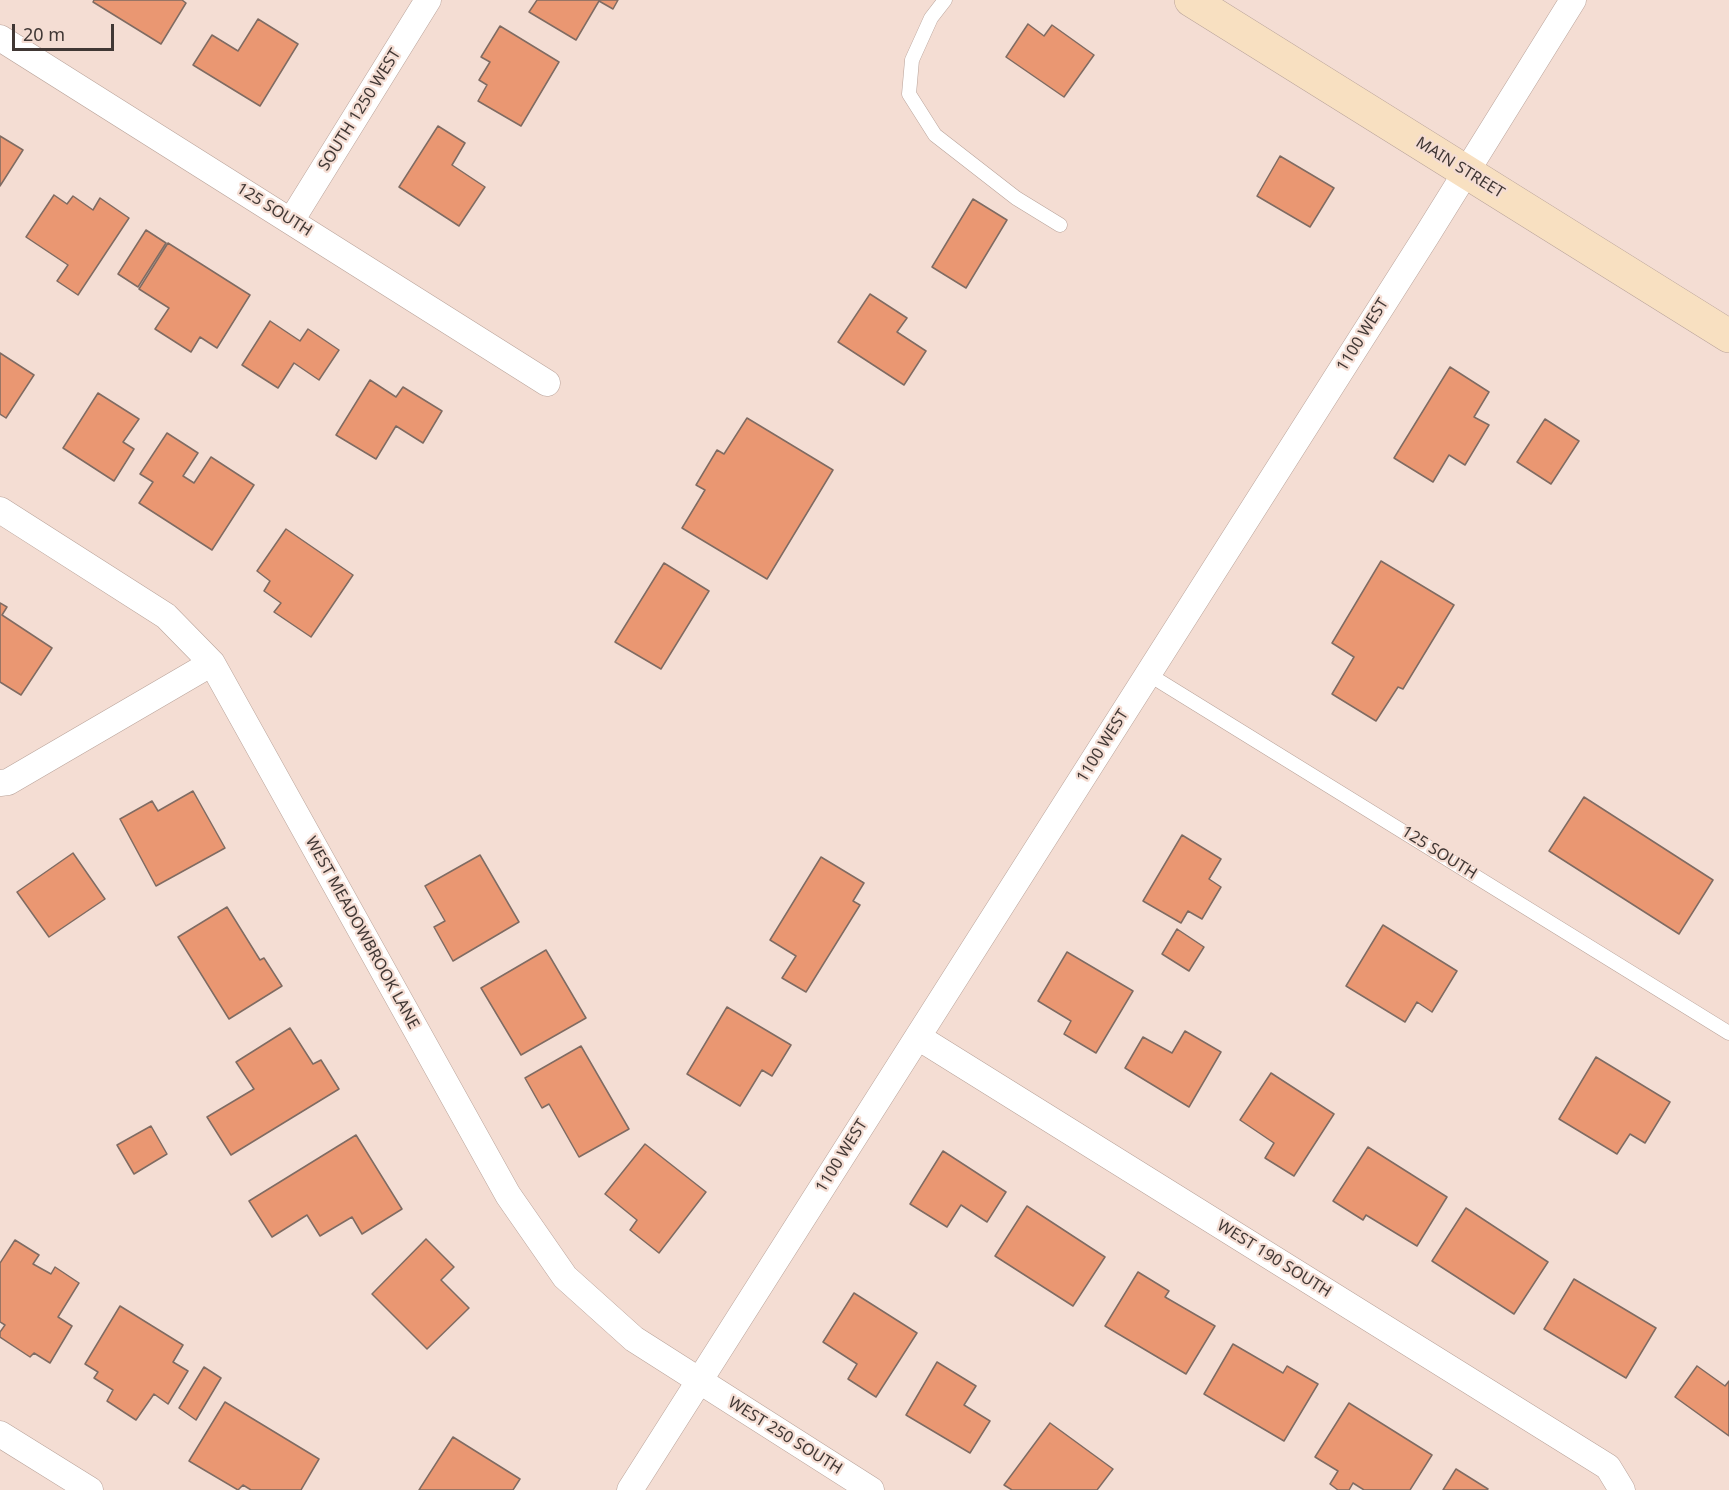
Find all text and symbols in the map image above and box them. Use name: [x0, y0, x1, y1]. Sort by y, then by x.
scale bar: [15, 12, 117, 50]
text: 20 m: [23, 22, 65, 46]
street label: SOUTH 1250 WEST: [315, 46, 405, 174]
street label: MAIN STREET: [1412, 133, 1508, 203]
street label: 125 SOUTH: [233, 179, 315, 241]
street label: 1100 WEST: [1333, 295, 1393, 375]
street label: 1100 WEST: [1073, 706, 1133, 786]
street label: 125 SOUTH: [1398, 822, 1480, 884]
street label: WEST MEADOWBROOK LANE: [301, 833, 423, 1033]
street label: 1100 WEST: [812, 1116, 872, 1196]
street label: WEST 190 SOUTH: [1213, 1216, 1335, 1302]
street label: WEST 250 SOUTH: [724, 1393, 846, 1479]

